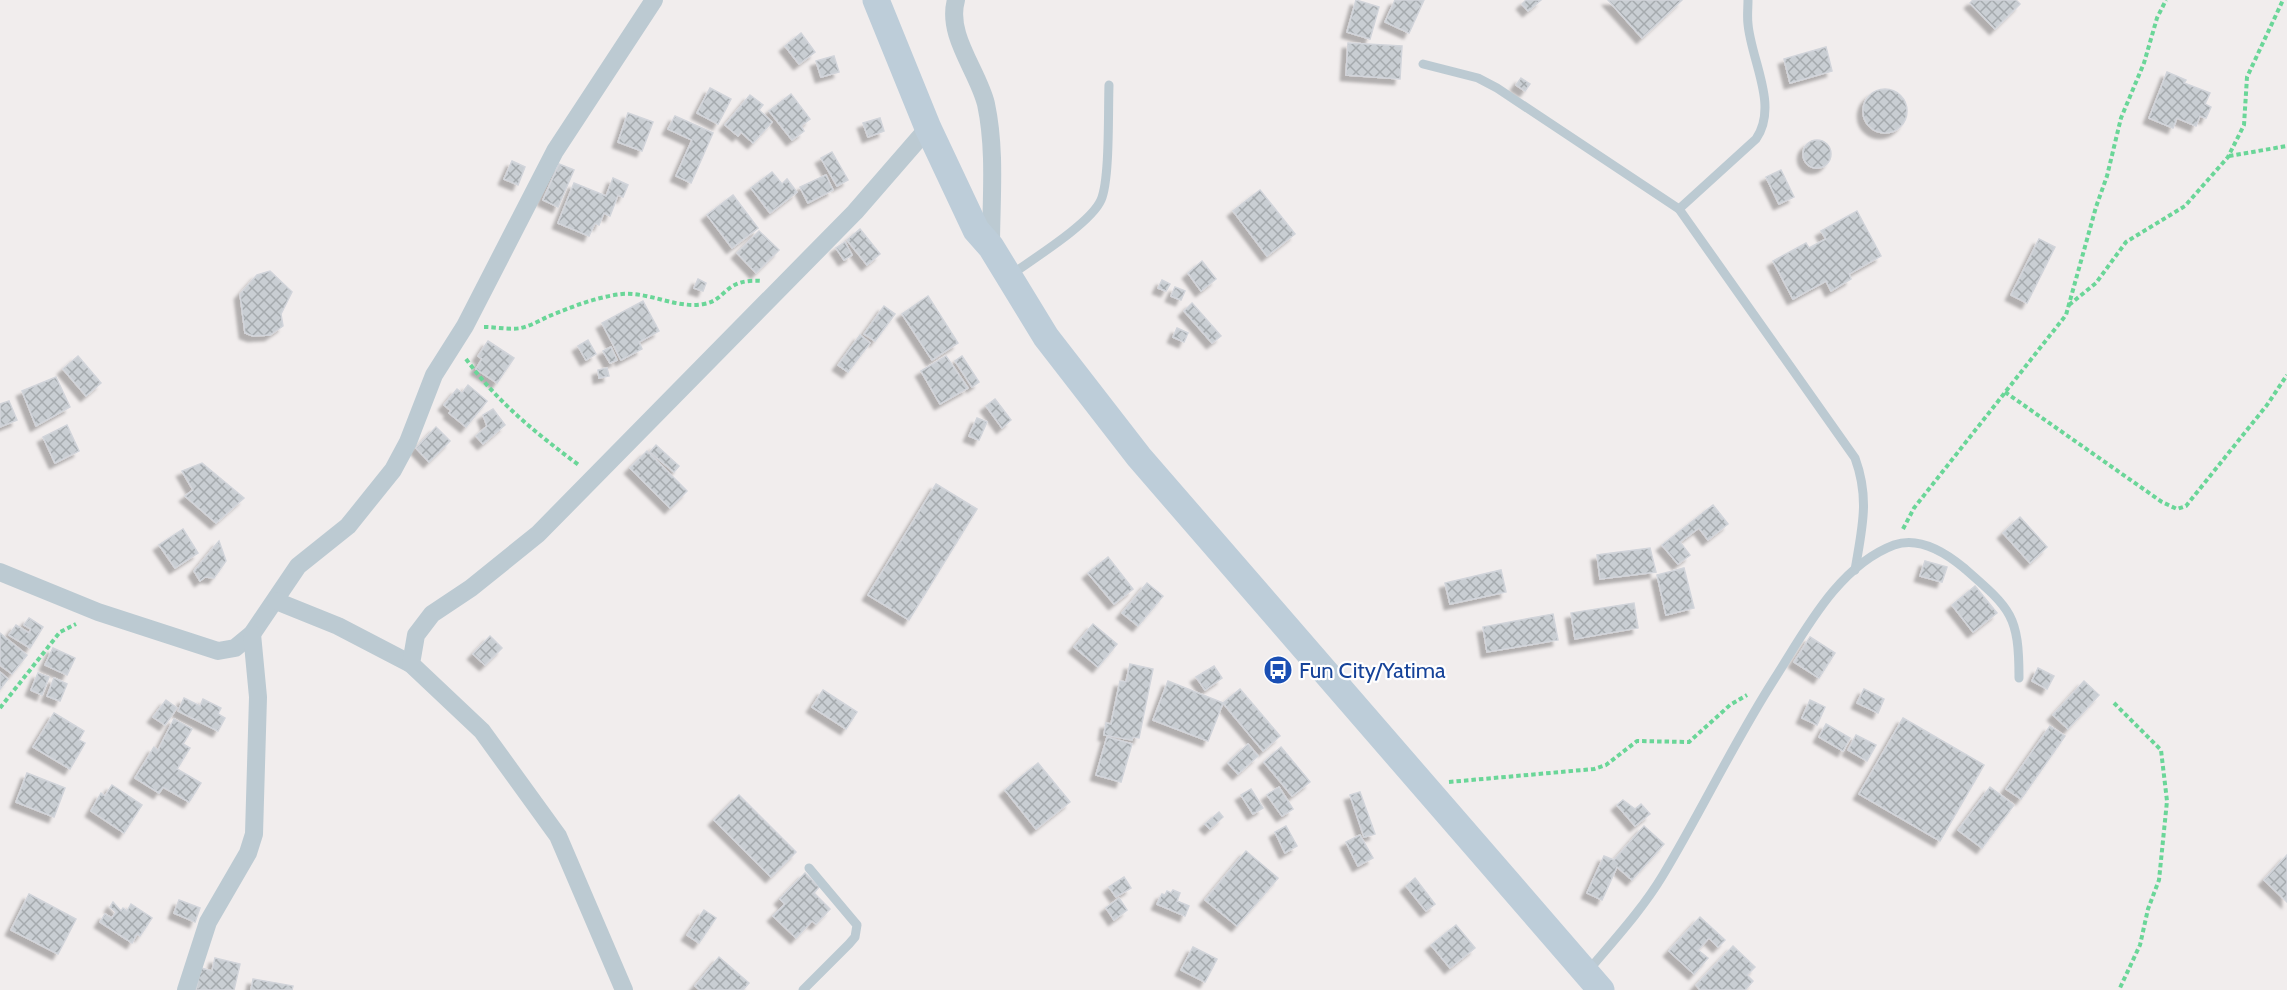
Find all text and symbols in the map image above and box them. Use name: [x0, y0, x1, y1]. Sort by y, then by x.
bus stop icon: Fun City/Yatima: [1262, 654, 1294, 686]
place label: Fun City/Yatima: [1299, 657, 1446, 684]

